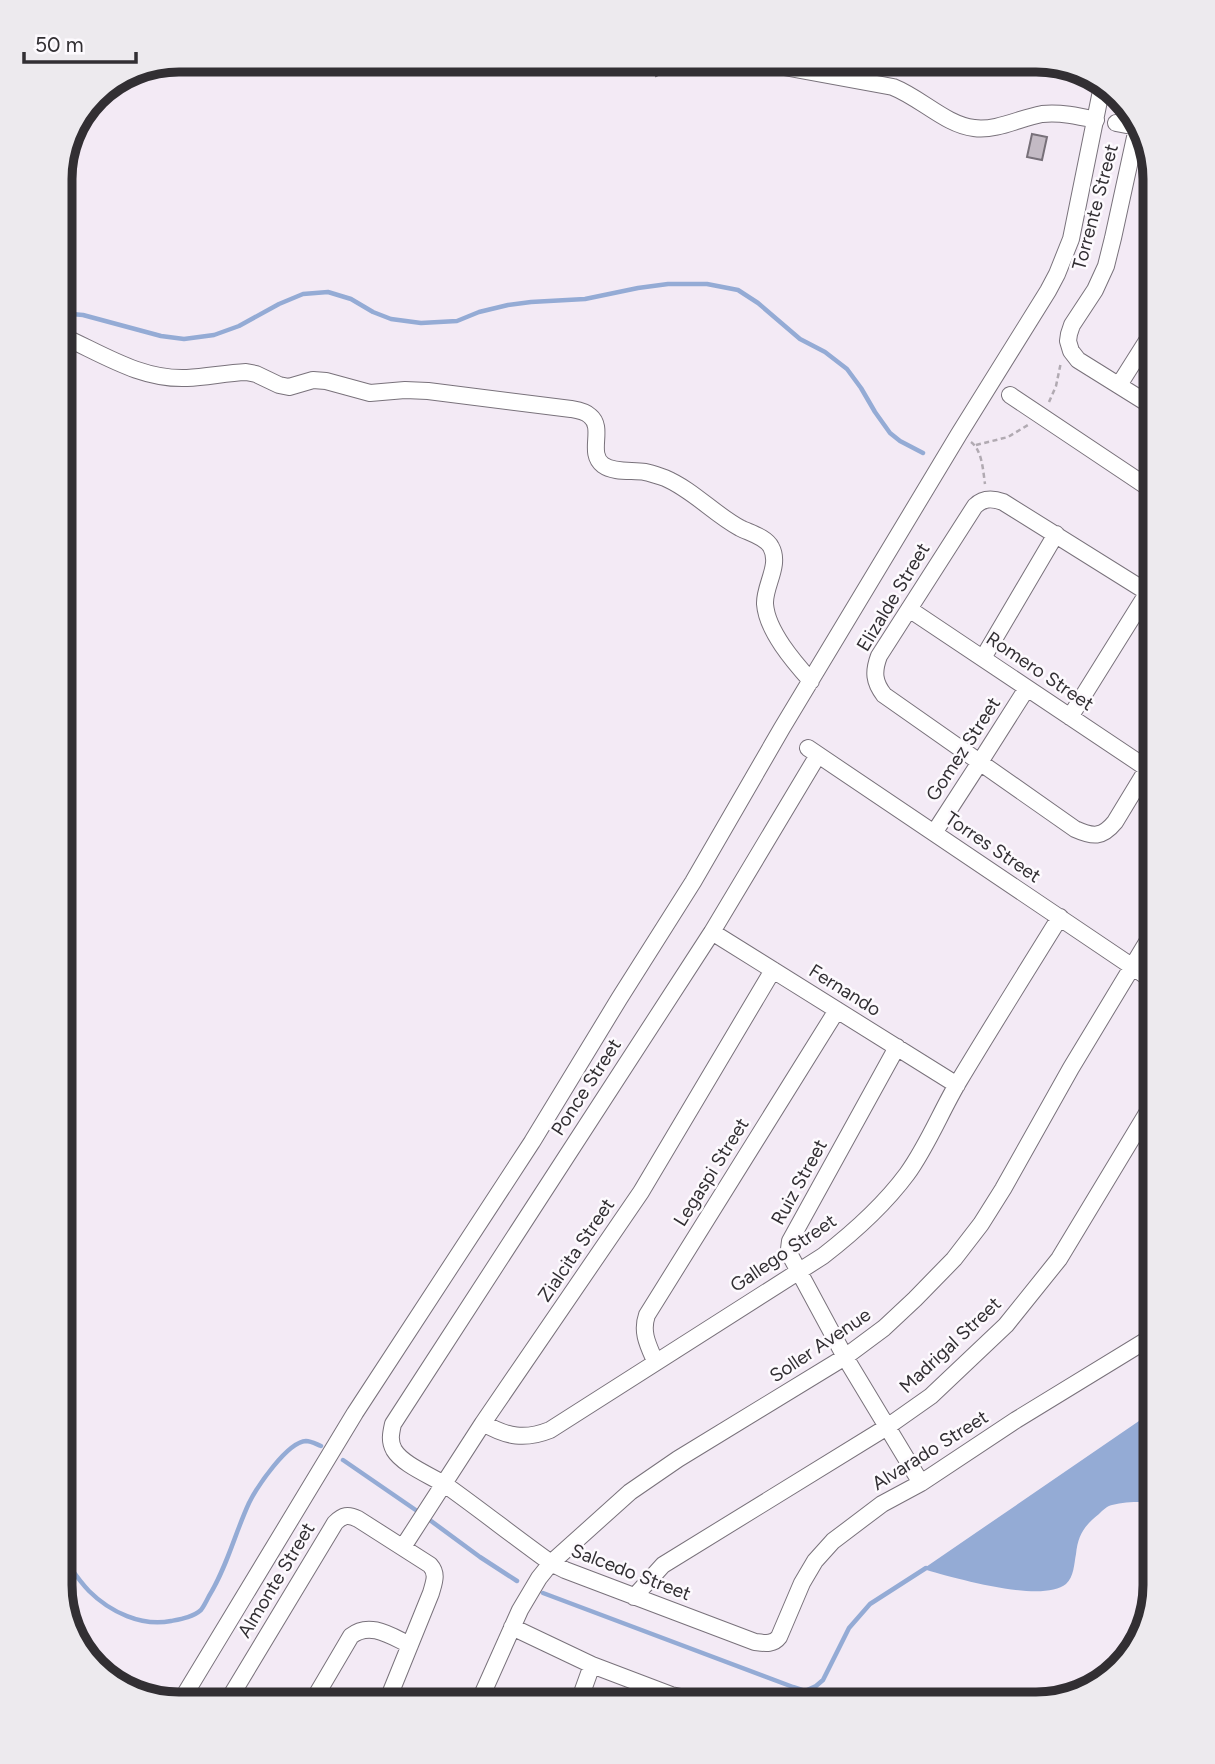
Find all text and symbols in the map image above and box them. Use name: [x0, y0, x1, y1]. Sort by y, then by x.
scale bar: [24, 21, 136, 65]
text: 50 m: [35, 32, 84, 57]
street label: Torrente Street: [1067, 141, 1123, 273]
street label: Elizalde Street: [852, 539, 934, 655]
street label: Romero Street: [982, 627, 1098, 715]
street label: Gomez Street: [921, 693, 1005, 805]
street label: Torres Street: [941, 807, 1045, 887]
street label: Fernando: [805, 959, 885, 1021]
street label: Ponce Street: [546, 1034, 626, 1140]
street label: Legaspi Street: [669, 1114, 753, 1230]
street label: Ruiz Street: [766, 1135, 832, 1229]
street label: Zialcita Street: [533, 1194, 619, 1306]
street label: Gallego Street: [726, 1209, 840, 1297]
street label: Madrigal Street: [894, 1292, 1006, 1398]
street label: Soller Avenue: [765, 1303, 875, 1387]
street label: Alvarado Street: [868, 1405, 992, 1495]
street label: Almonte Street: [233, 1518, 319, 1642]
street label: Salcedo Street: [568, 1539, 694, 1605]

